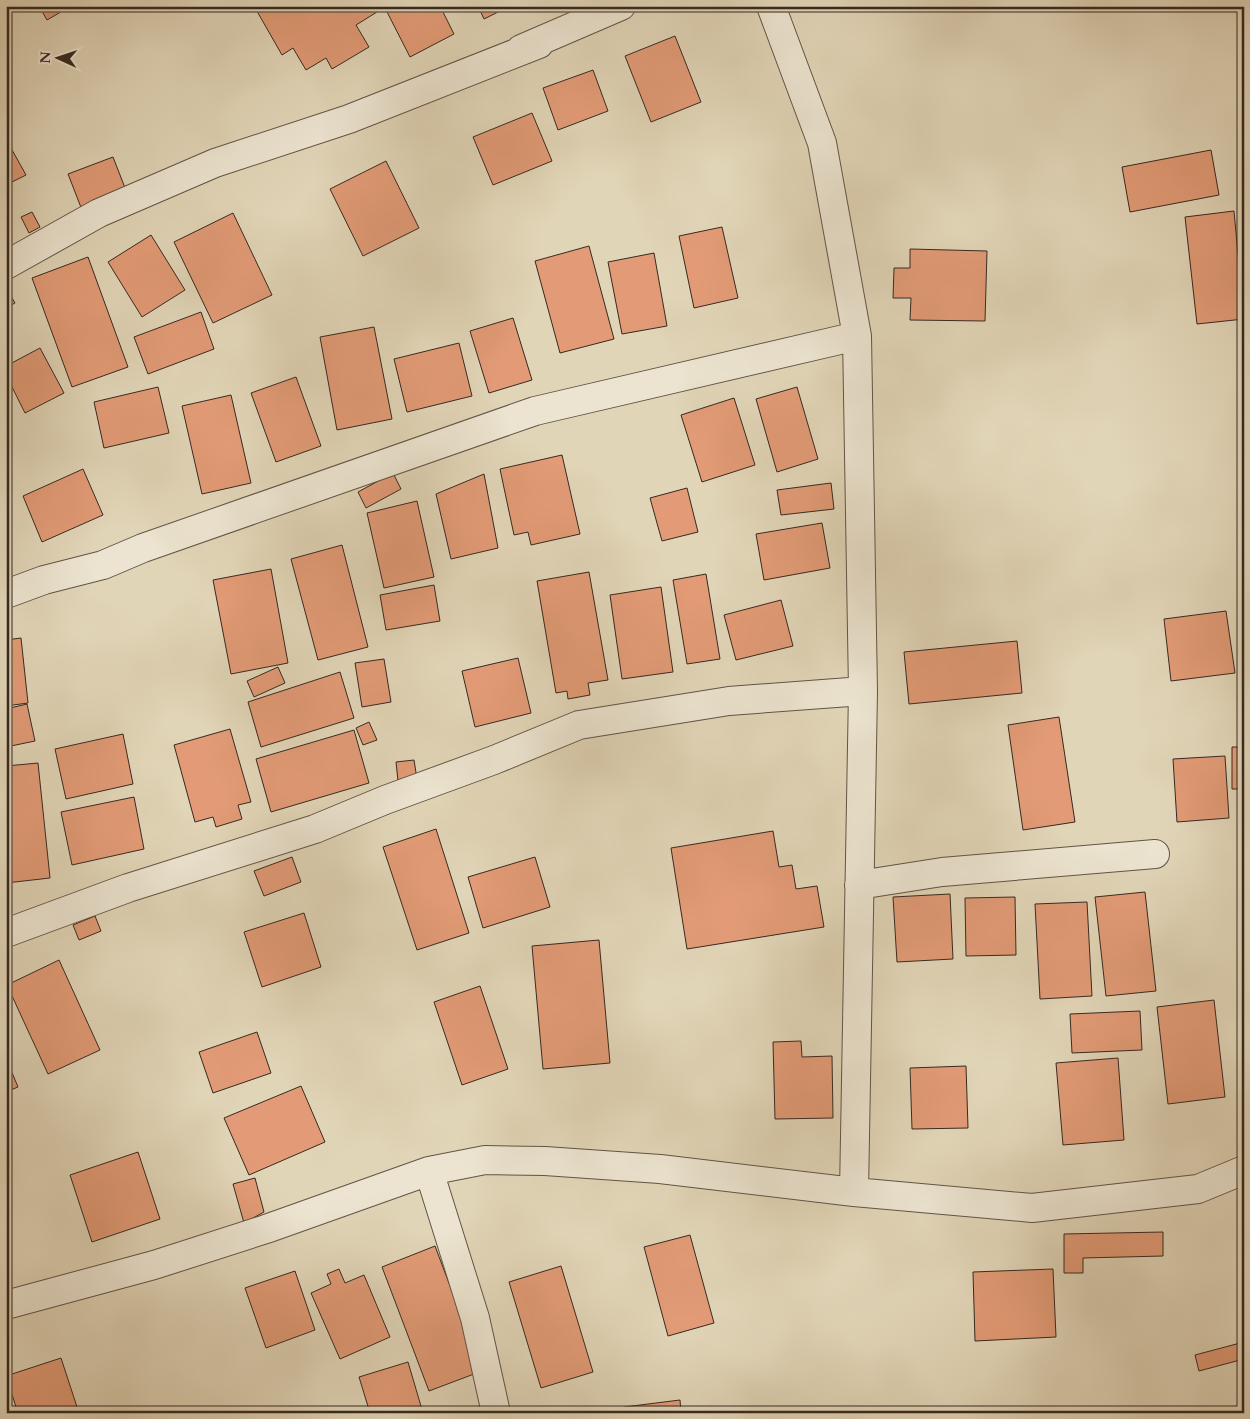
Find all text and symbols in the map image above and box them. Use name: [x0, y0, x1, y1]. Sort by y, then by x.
north arrow: [32, 32, 82, 82]
text: N: [36, 51, 55, 64]

